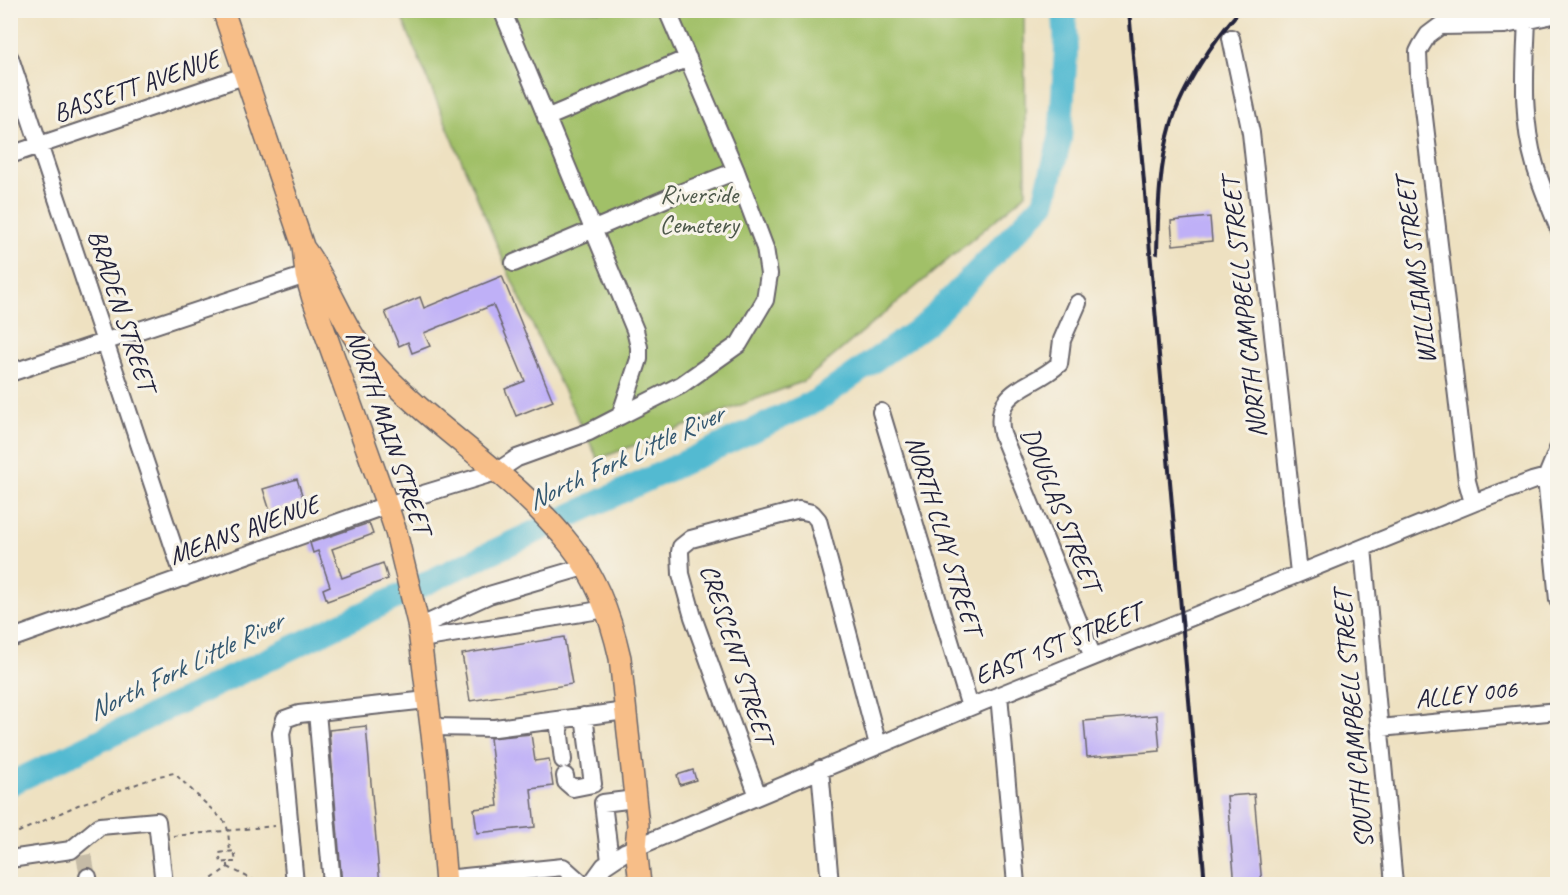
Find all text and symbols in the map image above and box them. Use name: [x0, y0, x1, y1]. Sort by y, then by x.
street label: BASSETT AVENUE: [49, 41, 227, 130]
street label: WILLIAMS STREET: [1387, 169, 1444, 366]
street label: NORTH CAMPBELL STREET: [1213, 170, 1274, 440]
park label: Riverside Cemetery: [659, 178, 741, 241]
street label: BRADEN STREET: [81, 225, 165, 400]
street label: NORTH MAIN STREET: [339, 326, 441, 543]
water label: North Fork Little River: [522, 395, 733, 517]
street label: DOUGLAS STREET: [1013, 423, 1111, 601]
street label: NORTH CLAY STREET: [898, 432, 992, 644]
street label: MEANS AVENUE: [165, 486, 327, 572]
street label: CRESCENT STREET: [693, 560, 783, 753]
street label: SOUTH CAMPBELL STREET: [1325, 584, 1381, 849]
street label: EAST 1ST STREET: [970, 593, 1153, 692]
water label: North Fork Little River: [82, 602, 293, 728]
street label: ALLEY 006: [1414, 672, 1520, 716]

